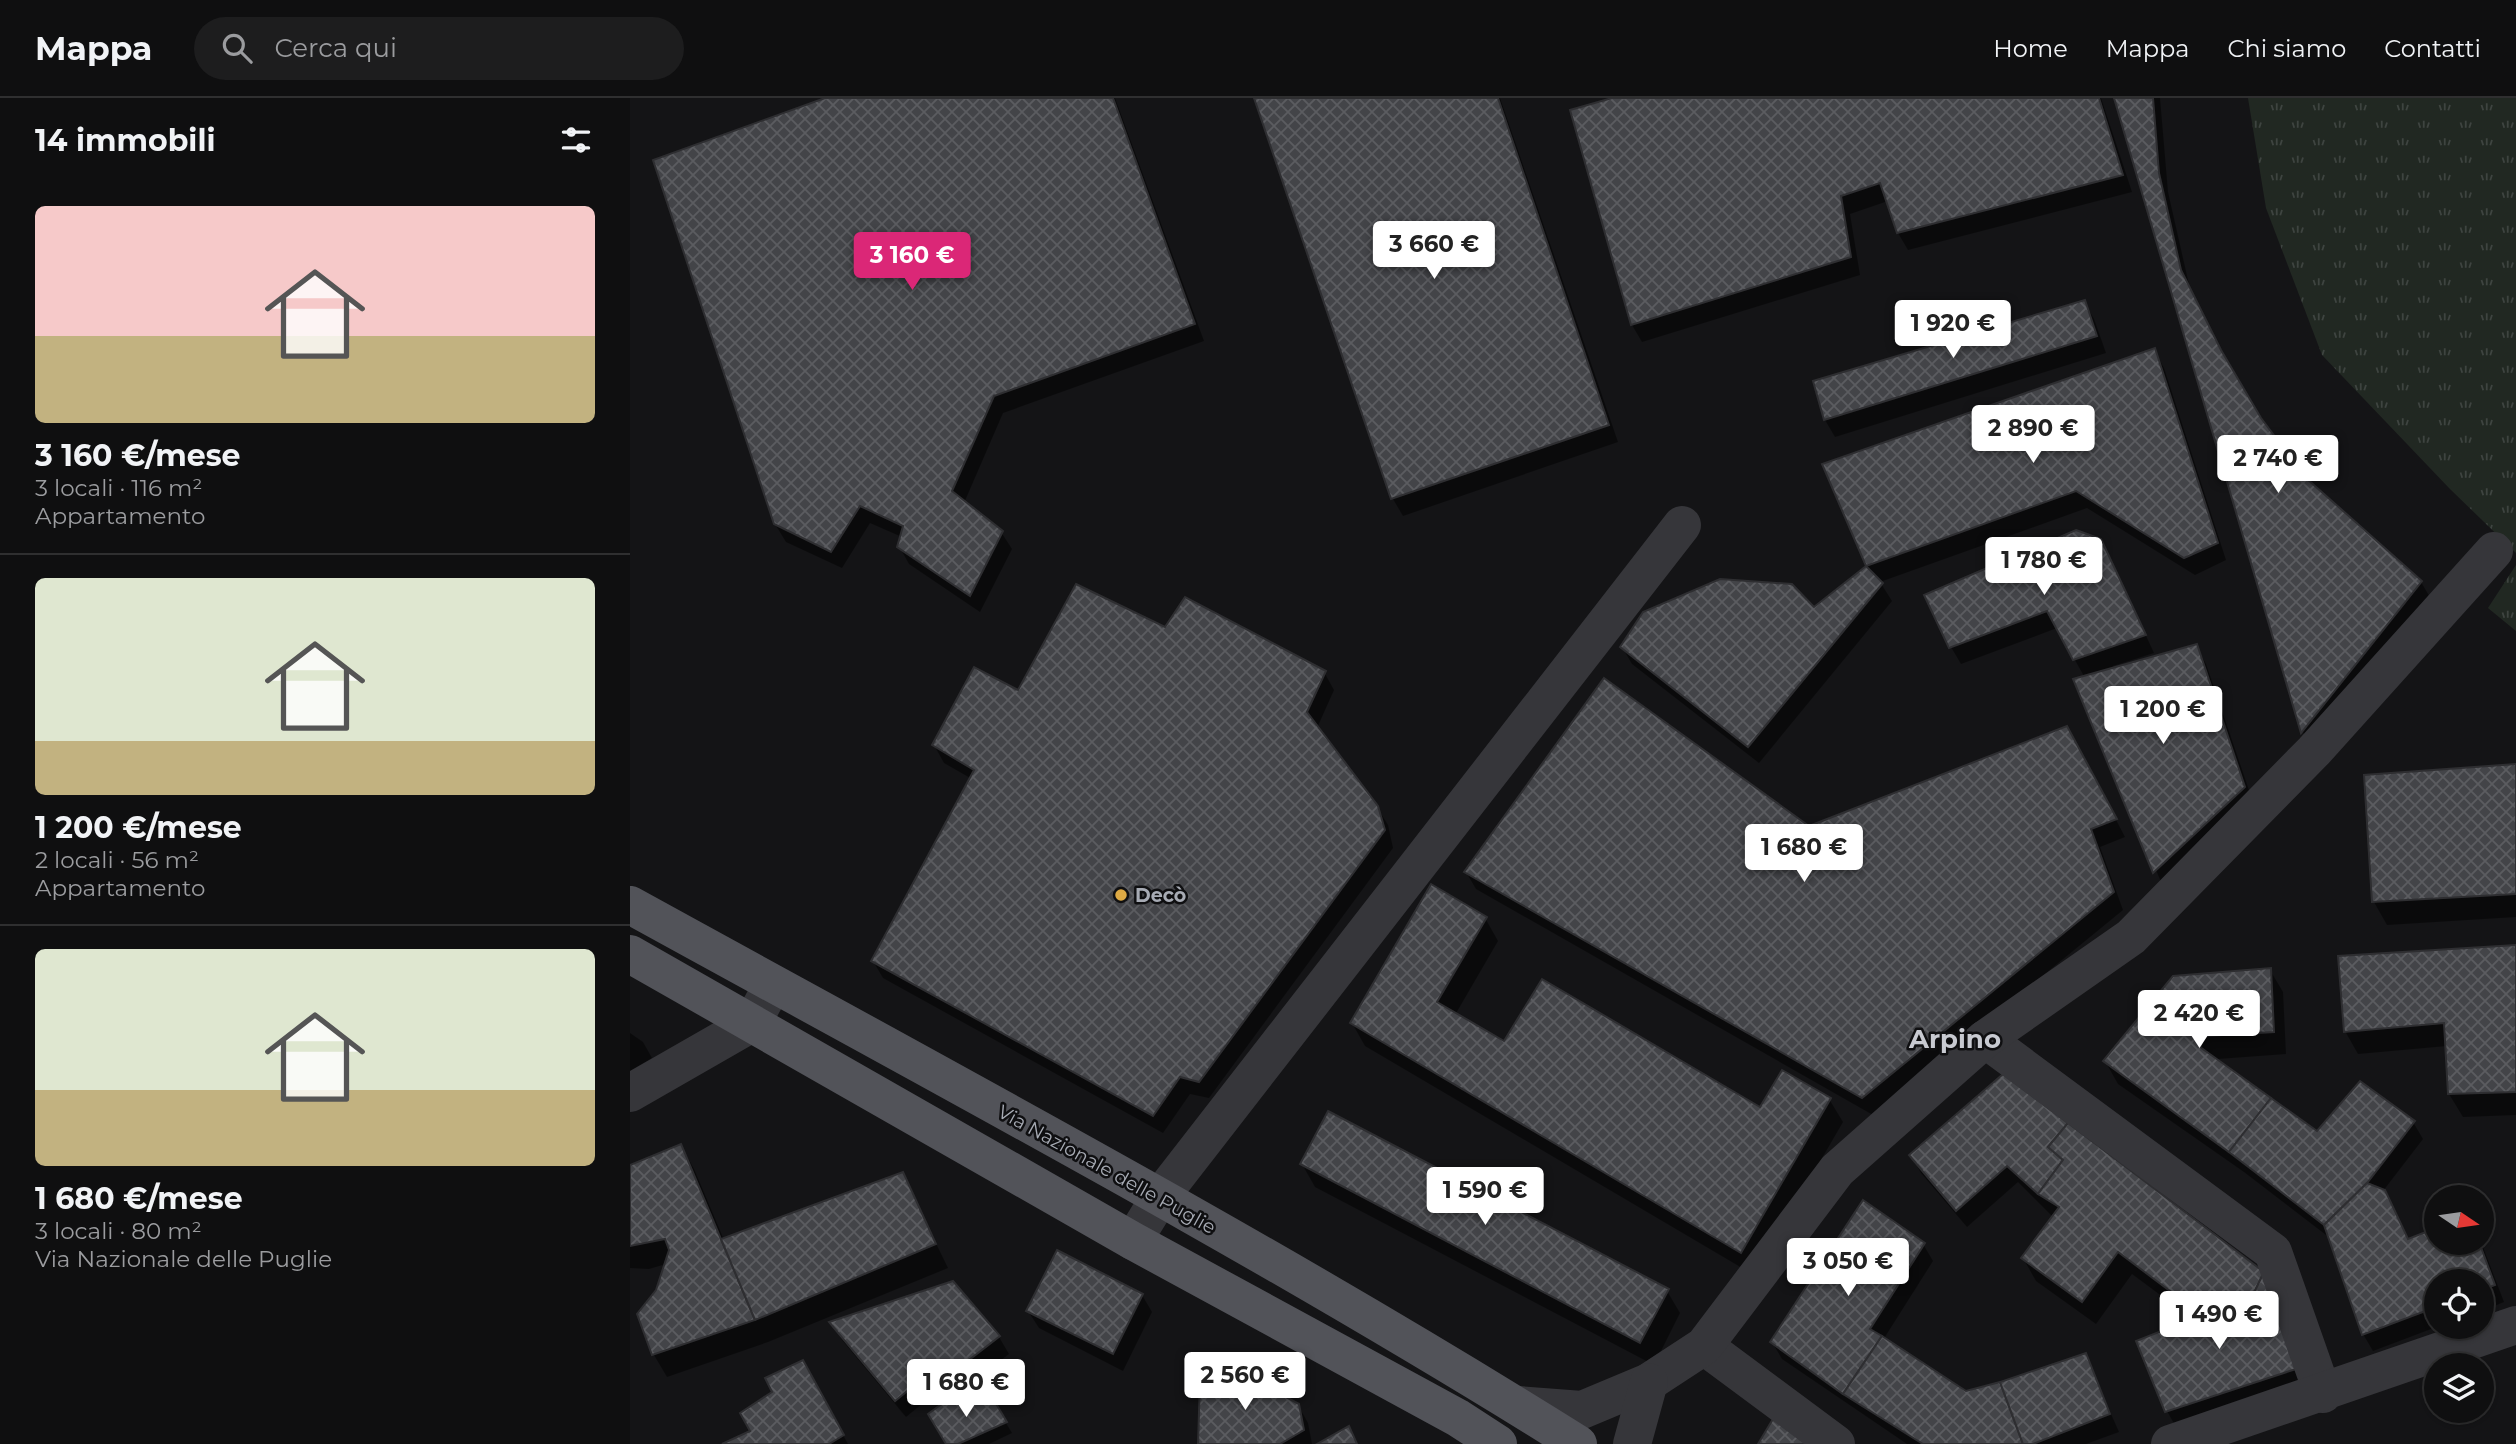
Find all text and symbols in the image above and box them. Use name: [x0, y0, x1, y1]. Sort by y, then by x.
search box: [194, 17, 684, 80]
text: Mappa: [35, 28, 152, 68]
icon: search: [218, 29, 256, 67]
text: Cerca qui: [274, 32, 397, 64]
text: Home: [1993, 34, 2068, 63]
text: Mappa: [2106, 34, 2189, 63]
text: Chi siamo: [2227, 34, 2346, 63]
text: Contatti: [2384, 34, 2481, 63]
icon: filters: [557, 121, 595, 159]
text: 14 immobili: [35, 122, 215, 159]
pin: 3 660 €: [1369, 222, 1499, 281]
text: 3 660 €: [1389, 230, 1479, 258]
pin: 3 160 €: [847, 232, 977, 292]
text: 3 160 €: [870, 241, 954, 269]
icon: home: [252, 251, 378, 377]
pin: 1 920 €: [1888, 300, 2018, 360]
text: 1 920 €: [1911, 309, 1995, 337]
pin: 2 890 €: [1968, 406, 2098, 465]
text: 2 890 €: [1988, 414, 2078, 442]
pin: 2 740 €: [2213, 436, 2343, 495]
text: 3 160 €/mese: [35, 437, 241, 474]
text: 2 740 €: [2233, 444, 2323, 472]
text: 3 locali · 116 m²: [35, 474, 202, 502]
text: Appartamento: [35, 502, 205, 530]
pin: 1 780 €: [1979, 538, 2109, 597]
text: 1 780 €: [2001, 546, 2087, 574]
icon: home: [252, 623, 378, 749]
pin: 1 200 €: [2098, 686, 2228, 746]
text: 1 200 €: [2120, 695, 2206, 723]
text: 1 200 €/mese: [35, 809, 242, 846]
pin: 1 680 €: [1739, 824, 1869, 884]
text: 1 680 €: [1761, 833, 1847, 861]
text: 2 locali · 56 m²: [35, 846, 199, 874]
text: Appartamento: [35, 874, 205, 902]
place label: Decò: [1135, 884, 1186, 907]
marker: Decò: [1113, 887, 1129, 903]
pin: 2 420 €: [2134, 990, 2264, 1050]
icon: home: [252, 994, 378, 1120]
text: 2 420 €: [2154, 999, 2244, 1027]
district label: Arpino: [1908, 1023, 2001, 1055]
street label: Via Nazionale delle Puglie: [994, 1100, 1220, 1239]
pin: 1 590 €: [1420, 1168, 1550, 1227]
text: 1 590 €: [1443, 1176, 1527, 1204]
text: 1 680 €/mese: [35, 1180, 243, 1217]
north arrow: [2424, 1185, 2494, 1255]
map controls: [2424, 1185, 2494, 1423]
text: 3 locali · 80 m²: [35, 1217, 202, 1245]
pin: 3 050 €: [1783, 1238, 1913, 1298]
text: Via Nazionale delle Puglie: [35, 1245, 332, 1273]
text: 3 050 €: [1803, 1247, 1893, 1275]
button: locate: [2424, 1269, 2494, 1339]
pin: 1 490 €: [2154, 1292, 2284, 1351]
text: 1 490 €: [2176, 1300, 2262, 1328]
pin: 2 560 €: [1180, 1352, 1310, 1412]
button: layers: [2424, 1353, 2494, 1423]
pin: 1 680 €: [901, 1360, 1031, 1419]
text: 2 560 €: [1200, 1361, 1290, 1389]
text: 1 680 €: [923, 1368, 1009, 1396]

